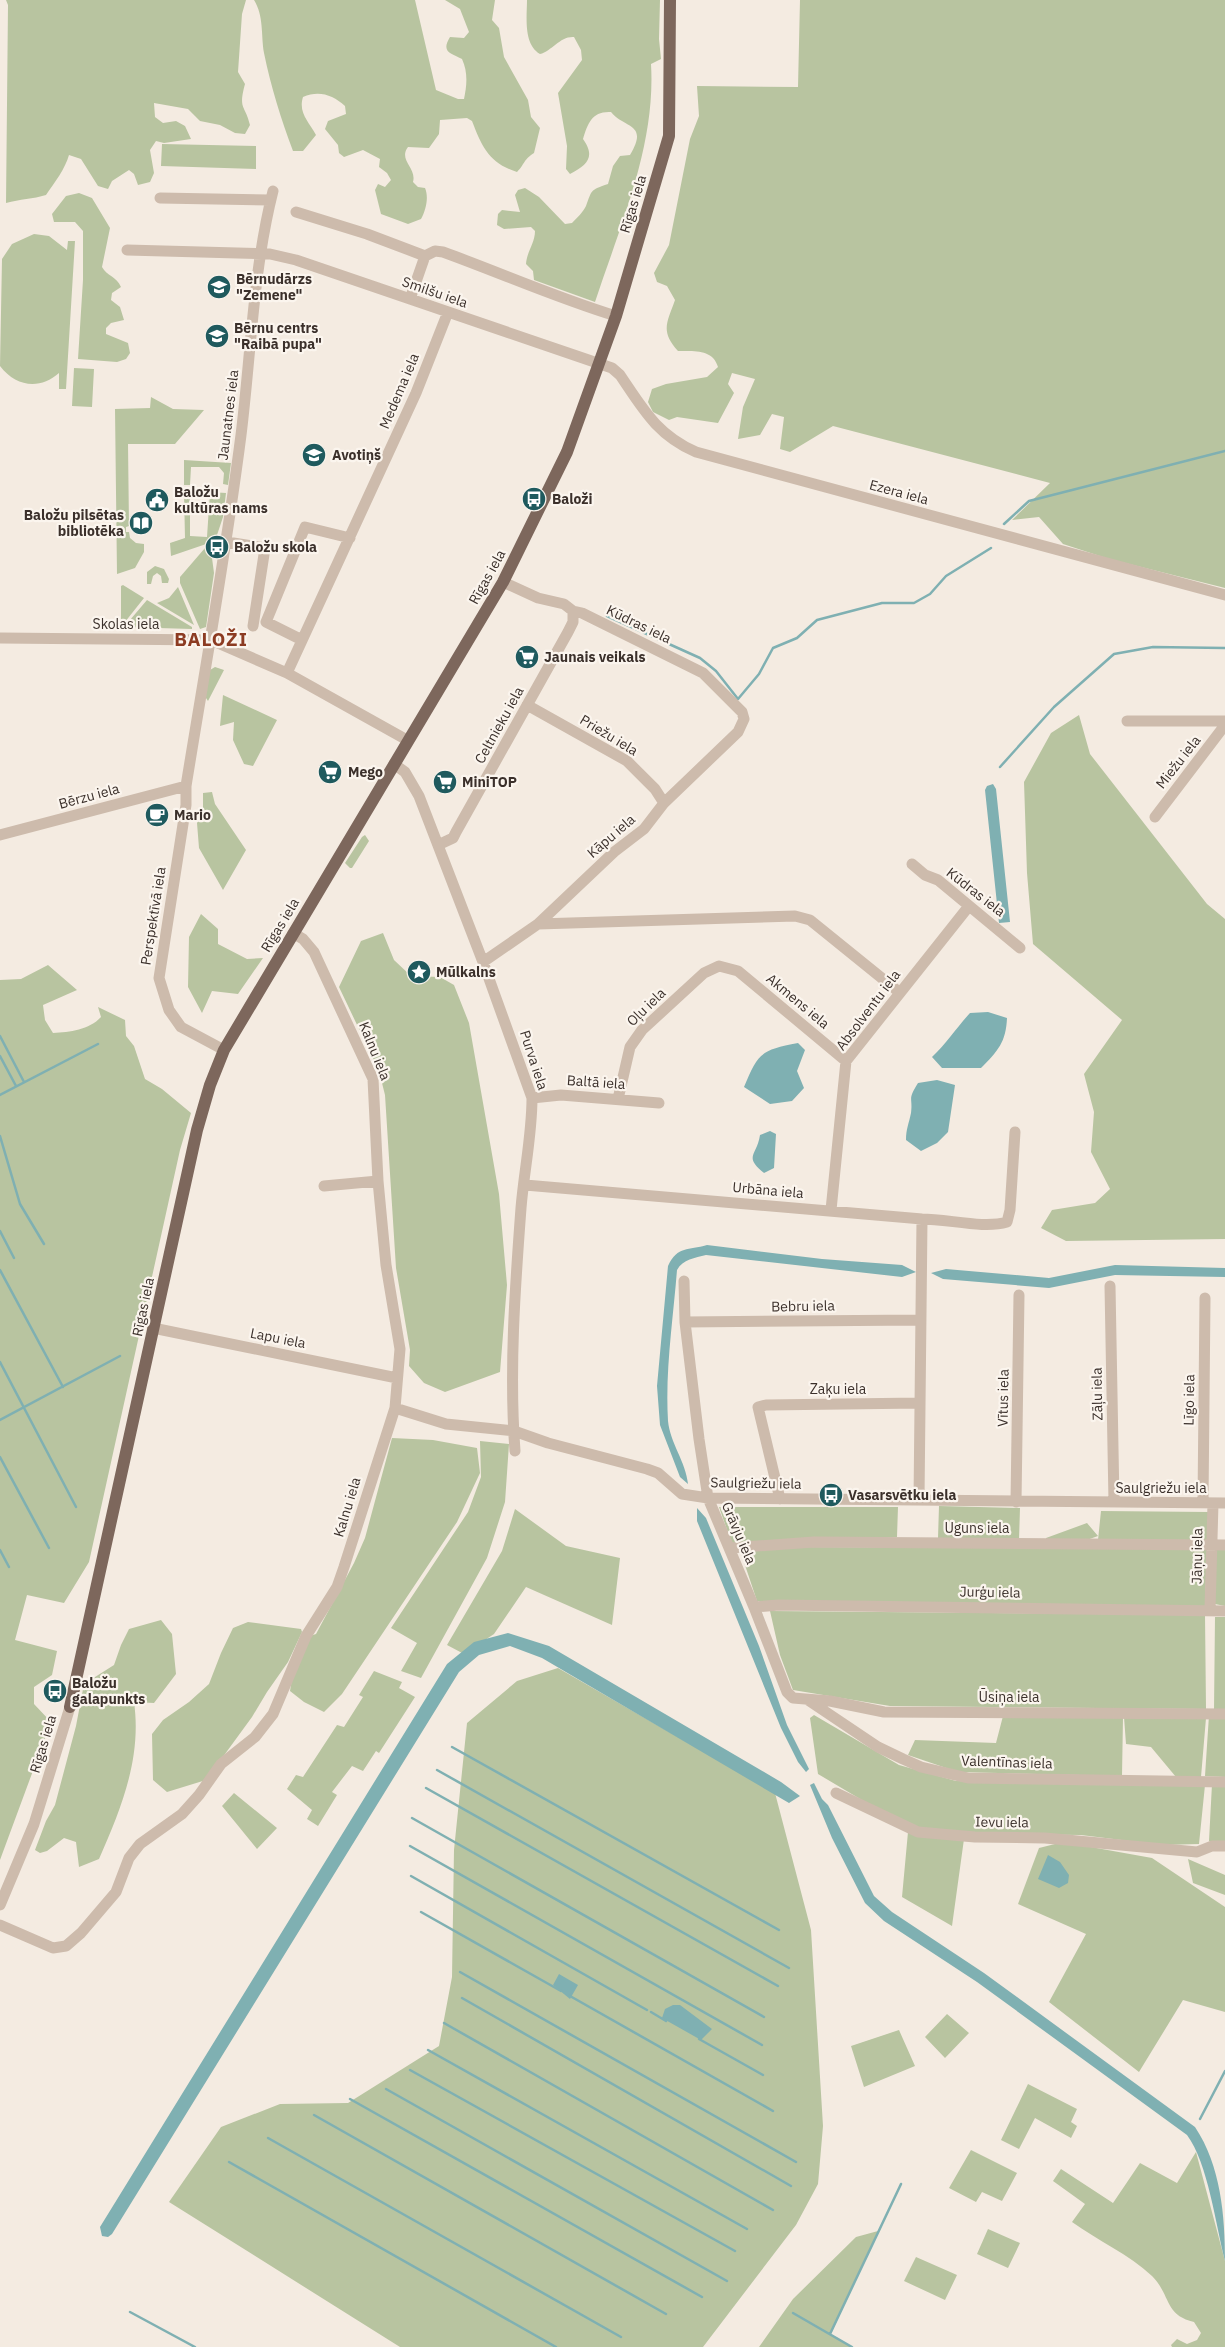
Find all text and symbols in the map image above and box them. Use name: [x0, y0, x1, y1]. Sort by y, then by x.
street label: Rīgas iela: [616, 172, 651, 235]
place label: Bērnudārzs "Zemene": [236, 270, 312, 304]
street label: Smilšu iela: [400, 272, 471, 312]
school or university icon: Bērnudārzs "Zemene": [206, 274, 232, 300]
place label: Bērnu centrs "Raibā pupa": [234, 319, 322, 353]
school or university icon: Bērnu centrs "Raibā pupa": [204, 323, 230, 349]
street label: Medema iela: [375, 350, 423, 431]
street label: Jaunatnes iela: [214, 368, 243, 461]
school or university icon: Avotiņš: [301, 442, 327, 468]
place label: Avotiņš: [332, 446, 381, 464]
street label: Ezera iela: [867, 475, 931, 509]
place label: Baložu kultūras nams: [174, 483, 268, 517]
bus stop icon: Baloži: [521, 486, 547, 512]
public building icon: Baložu kultūras nams: [144, 487, 170, 513]
place label: Baloži: [552, 490, 593, 508]
place label: Baložu pilsētas bibliotēka: [24, 506, 124, 540]
library icon: Baložu pilsētas bibliotēka: [128, 510, 154, 536]
bus stop icon: Baložu skola: [204, 534, 230, 560]
place label: Baložu skola: [234, 538, 317, 556]
street label: Rīgas iela: [465, 546, 510, 608]
street label: Kūdras iela: [604, 601, 675, 648]
street label: Skolas iela: [93, 615, 160, 633]
district label: BALOŽI: [174, 627, 248, 651]
supermarket icon: Jaunais veikals: [514, 644, 540, 670]
place label: Jaunais veikals: [544, 648, 645, 666]
street label: Celtnieku iela: [470, 683, 528, 767]
street label: Priežu iela: [577, 711, 642, 760]
street label: Miežu iela: [1152, 731, 1205, 792]
supermarket icon: Mego: [317, 759, 343, 785]
place label: Mego: [348, 763, 383, 781]
supermarket icon: MiniTOP: [432, 769, 458, 795]
place label: MiniTOP: [462, 773, 517, 791]
street label: Bērzu iela: [57, 779, 122, 813]
cafe icon: Mario: [144, 802, 170, 828]
place label: Mario: [174, 806, 211, 824]
street label: Kāpu iela: [583, 810, 639, 862]
street label: Kūdras iela: [943, 863, 1010, 921]
street label: Perspektīvā iela: [136, 865, 170, 966]
street label: Rīgas iela: [257, 894, 303, 955]
place icon: Mūlkalns: [406, 959, 432, 985]
place label: Mūlkalns: [436, 963, 496, 981]
street label: Absolventu iela: [832, 966, 905, 1054]
street label: Akmens iela: [763, 969, 834, 1033]
street label: Oļu iela: [623, 984, 670, 1030]
street label: Kalnu iela: [355, 1019, 395, 1083]
street label: Purva iela: [516, 1028, 552, 1093]
street label: Baltā iela: [566, 1071, 626, 1093]
street label: Urbāna iela: [732, 1178, 805, 1202]
street label: Rīgas iela: [128, 1275, 158, 1338]
street label: Bebru iela: [771, 1296, 836, 1316]
street label: Lapu iela: [249, 1324, 308, 1352]
street label: Zāļu iela: [1088, 1367, 1106, 1421]
street label: Vītus iela: [993, 1368, 1013, 1427]
street label: Līgo iela: [1180, 1374, 1198, 1426]
street label: Zaķu iela: [810, 1380, 867, 1398]
street label: Saulgriežu iela: [710, 1473, 802, 1493]
street label: Kalnu iela: [329, 1474, 365, 1539]
street label: Saulgriežu iela: [1115, 1479, 1207, 1497]
bus stop icon: Vasarsvētku iela: [818, 1482, 844, 1508]
place label: Vasarsvētku iela: [848, 1486, 956, 1504]
street label: Grāvju iela: [718, 1499, 760, 1568]
street label: Uguns iela: [944, 1519, 1010, 1537]
street label: Jāņu iela: [1188, 1527, 1206, 1584]
street label: Jurģu iela: [959, 1582, 1021, 1602]
place label: Baložu galapunkts: [72, 1674, 145, 1708]
bus stop icon: Baložu galapunkts: [42, 1678, 68, 1704]
street label: Ūsiņa iela: [978, 1688, 1040, 1706]
street label: Rīgas iela: [26, 1712, 61, 1775]
street label: Valentīnas iela: [961, 1751, 1054, 1773]
street label: Ievu iela: [975, 1813, 1030, 1831]

